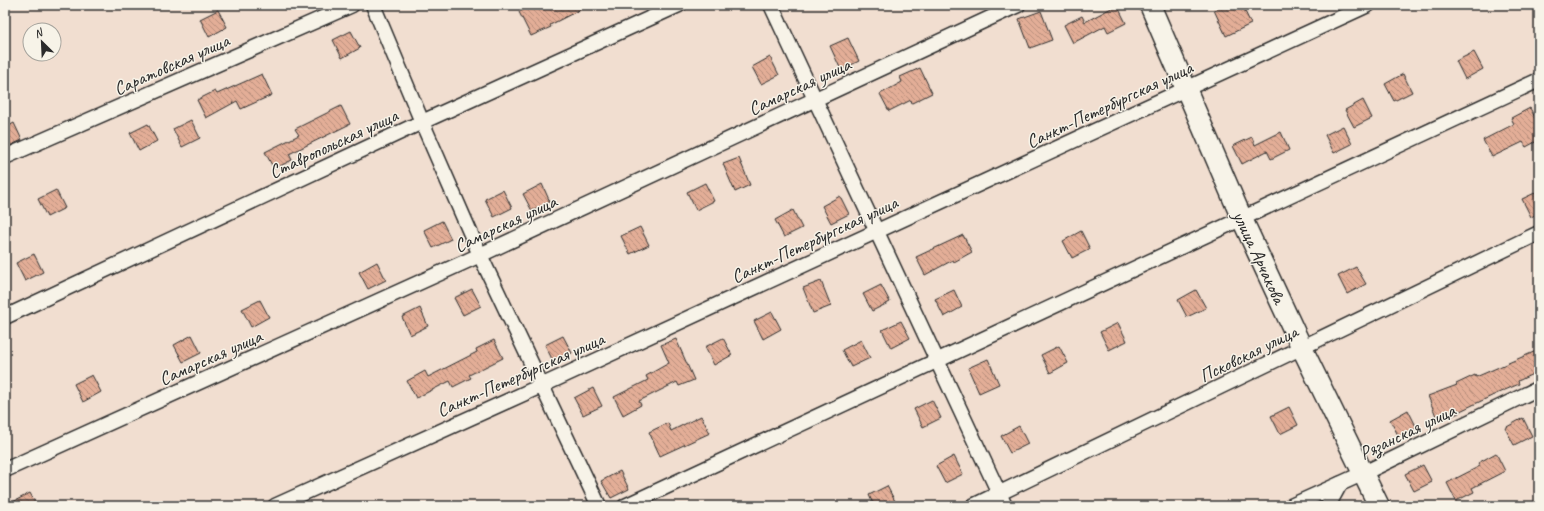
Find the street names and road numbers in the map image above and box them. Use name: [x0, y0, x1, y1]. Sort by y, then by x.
street label: Саратовская улица: [110, 28, 234, 101]
street label: Самарская улица: [744, 52, 856, 121]
street label: Санкт-Петербургская улица: [1022, 55, 1198, 154]
street label: Ставропольская улица: [265, 103, 403, 184]
street label: Самарская улица: [450, 189, 562, 258]
street label: Санкт-Петербургская улица: [727, 190, 903, 289]
street label: улица Арчакова: [1227, 206, 1292, 310]
street label: Псковская улица: [1195, 319, 1304, 388]
street label: Самарская улица: [155, 324, 267, 391]
street label: Санкт-Петербургская улица: [433, 327, 609, 423]
street label: Рязанская улица: [1355, 398, 1461, 465]

